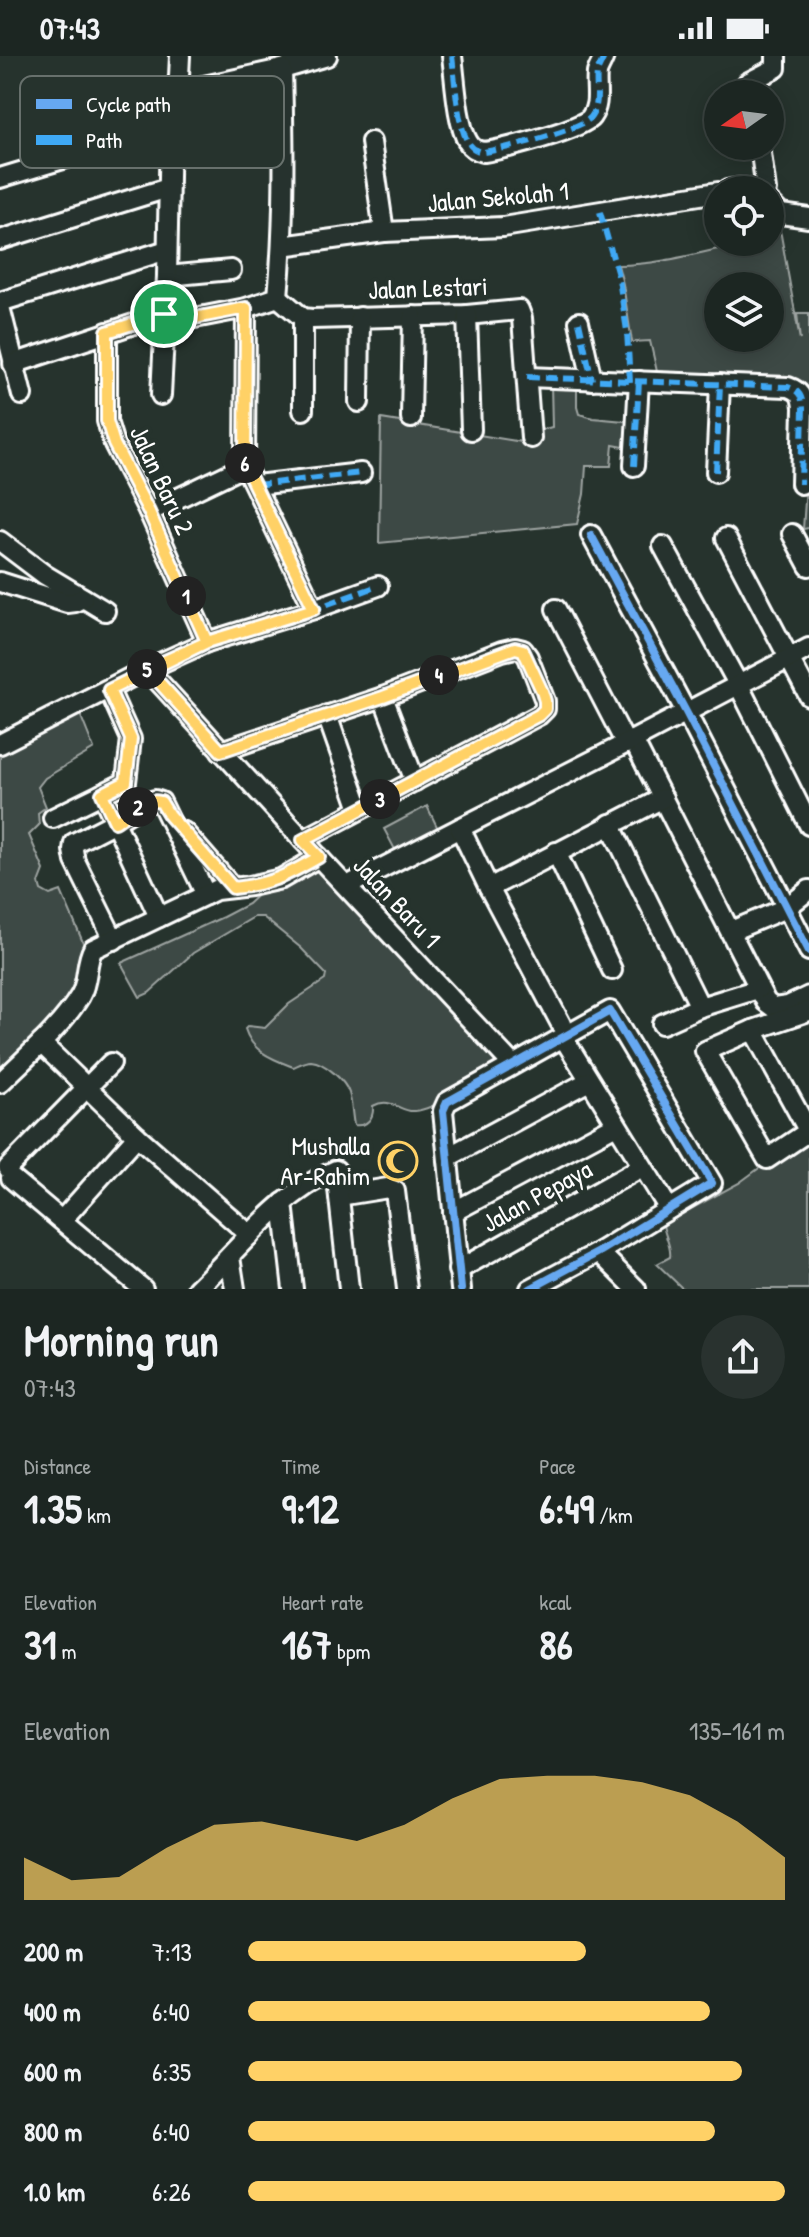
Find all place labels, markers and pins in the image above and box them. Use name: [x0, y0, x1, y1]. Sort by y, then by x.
pin: [130, 280, 198, 348]
pin: 6: [225, 443, 265, 483]
pin: 1: [166, 576, 206, 616]
pin: 5: [127, 649, 167, 689]
pin: 4: [419, 655, 459, 695]
pin: 3: [360, 779, 400, 819]
pin: 2: [118, 787, 158, 827]
place label: Mushalla Ar-Rahim: [280, 1128, 370, 1193]
mosque icon: Mushalla Ar-Rahim: [377, 1140, 419, 1182]

